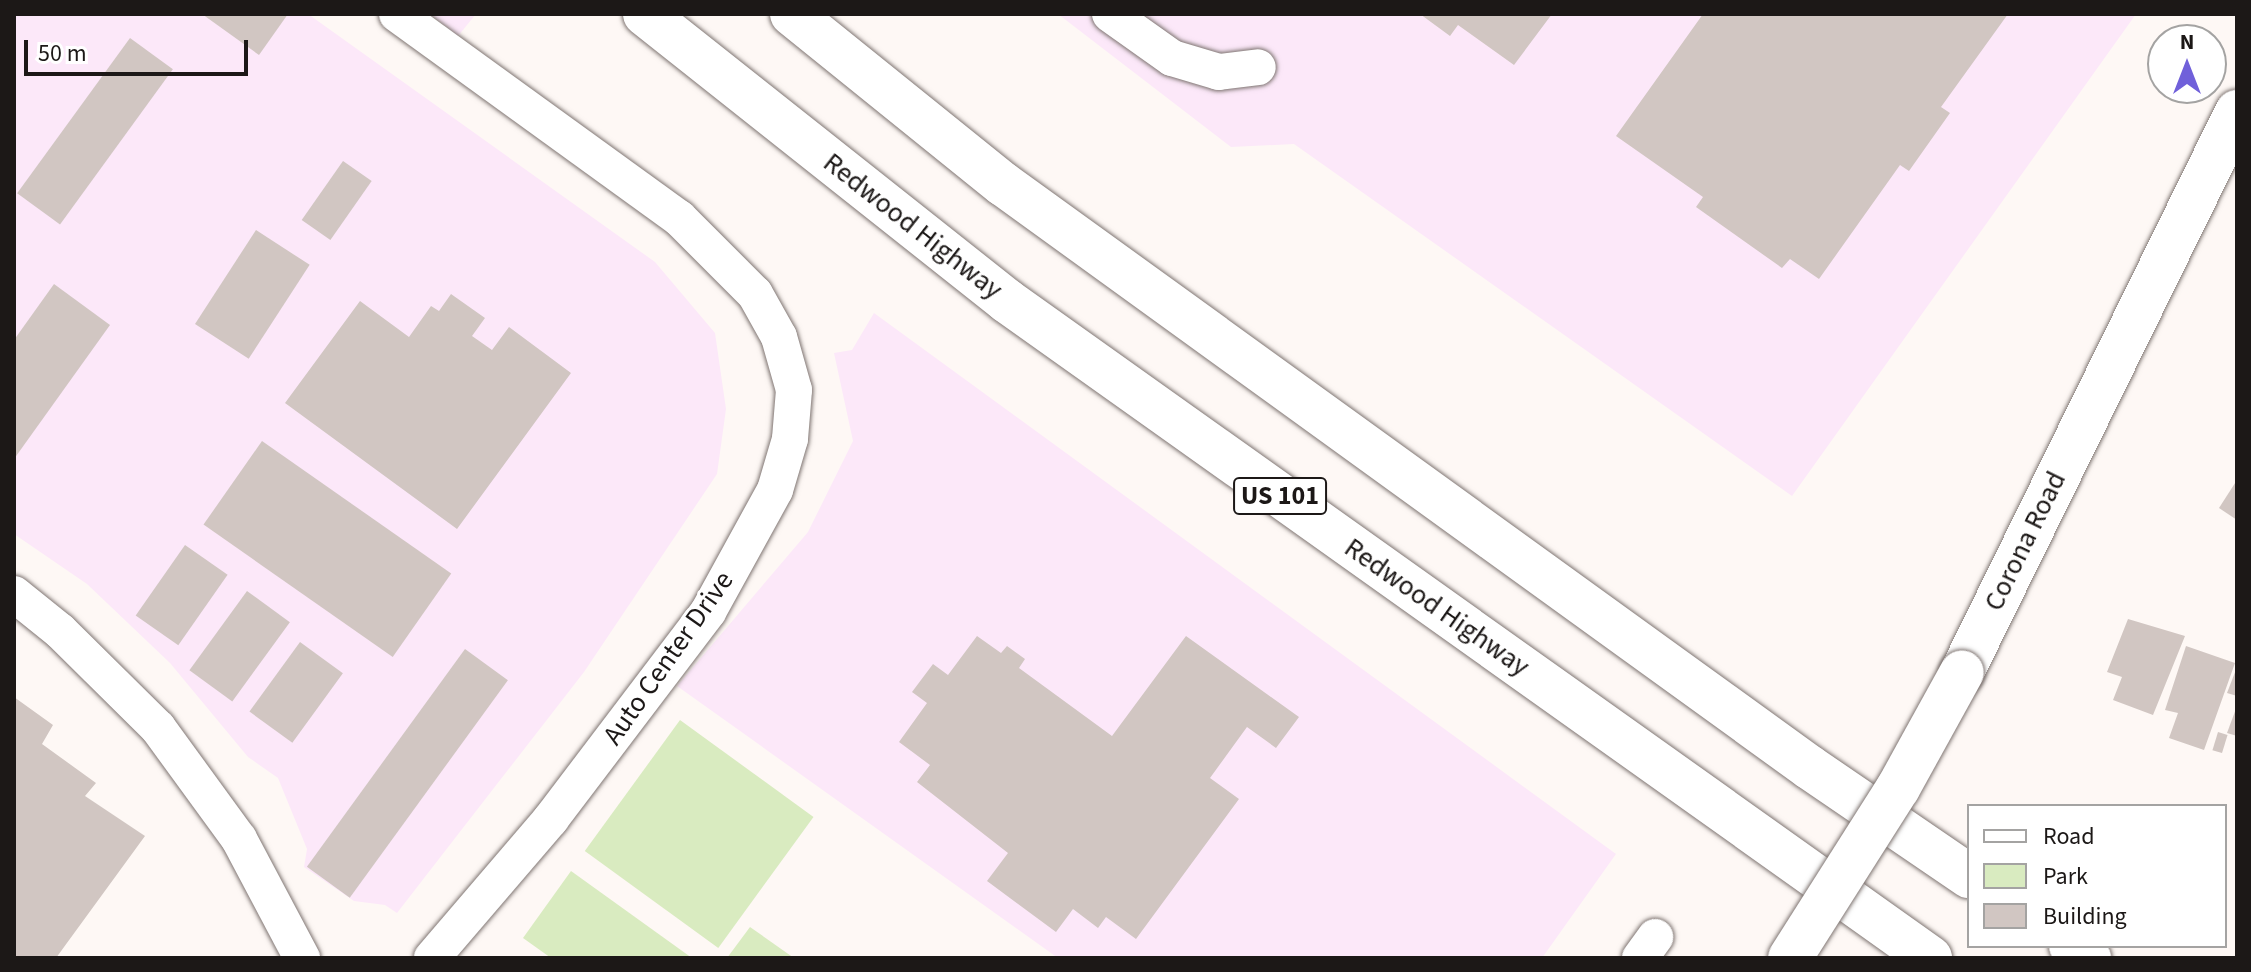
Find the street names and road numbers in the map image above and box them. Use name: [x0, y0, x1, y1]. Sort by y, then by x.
street label: Redwood Highway: [817, 146, 1009, 306]
street label: Corona Road: [1977, 466, 2073, 616]
road number: US 101: [1232, 474, 1328, 518]
street label: Redwood Highway: [1338, 531, 1536, 683]
street label: Auto Center Drive: [596, 565, 740, 751]

